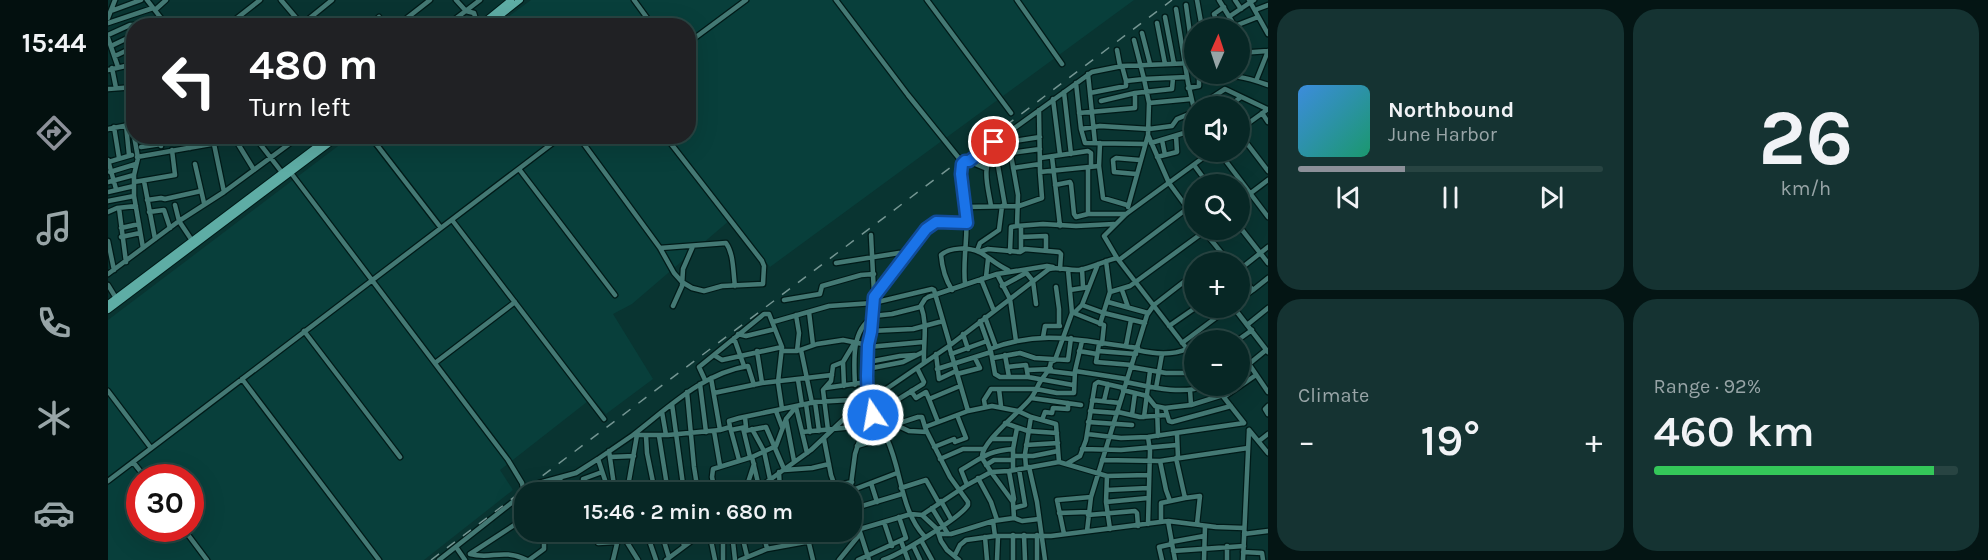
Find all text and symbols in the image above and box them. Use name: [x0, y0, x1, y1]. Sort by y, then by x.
north arrow: [1184, 18, 1250, 84]
map controls: [1184, 18, 1250, 396]
text: 15:44: [22, 27, 86, 59]
text: 480 m: [249, 40, 378, 90]
icon: left: [150, 42, 228, 120]
text: Turn left: [249, 91, 350, 123]
text: 26: [1758, 92, 1853, 184]
button: sound: [1184, 96, 1250, 162]
text: Northbound: [1388, 97, 1514, 123]
icon: directions: [33, 112, 75, 154]
pin: [968, 116, 1019, 167]
text: June Harbor: [1388, 123, 1497, 146]
icon: arrive: [977, 125, 1010, 158]
button: search: [1184, 174, 1250, 240]
text: km/h: [1780, 177, 1831, 200]
icon: previous: [1332, 181, 1365, 214]
icon: pause: [1434, 181, 1467, 214]
icon: next: [1535, 181, 1568, 214]
icon: music: [33, 207, 75, 249]
button: +: [1184, 252, 1250, 318]
icon: phone: [33, 302, 75, 344]
button: −: [1184, 330, 1250, 396]
text: Range · 92%: [1654, 375, 1761, 398]
position arrow: [841, 383, 905, 447]
text: Climate: [1298, 384, 1369, 407]
icon: climate: [33, 397, 75, 439]
text: 460 km: [1654, 405, 1815, 457]
text: 19°: [1420, 414, 1480, 466]
text: −: [1298, 422, 1315, 460]
text: +: [1585, 422, 1602, 460]
speed limit sign: 30: [126, 464, 204, 542]
icon: car: [33, 492, 75, 534]
text: 15:46 · 2 min · 680 m: [583, 499, 793, 525]

